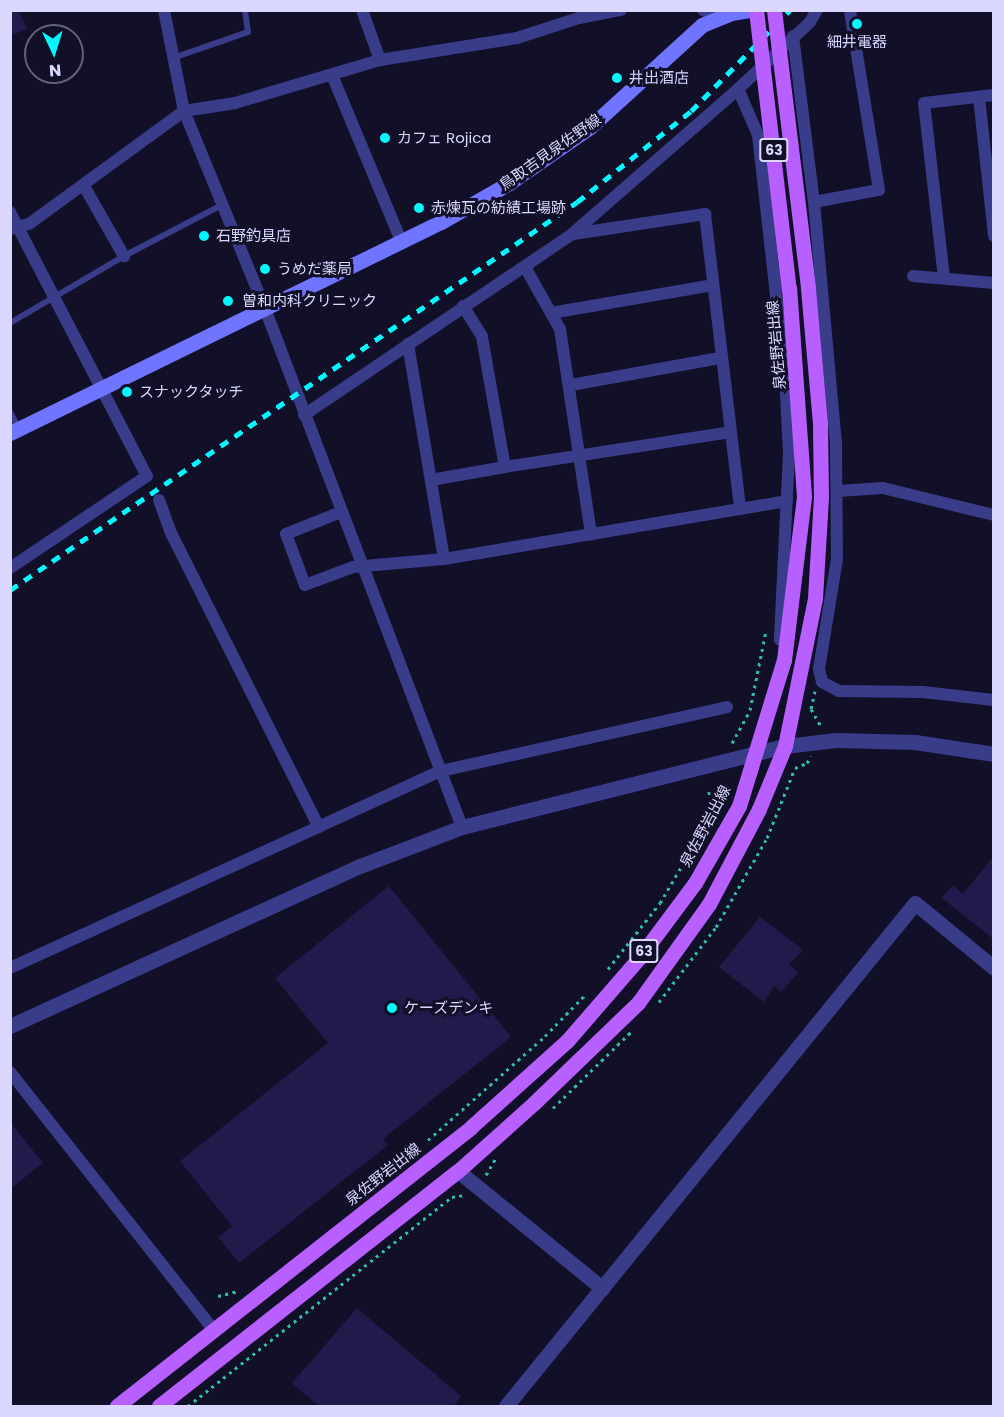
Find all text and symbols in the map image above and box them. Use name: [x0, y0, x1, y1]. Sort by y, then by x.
marker: 細井電器: [850, 17, 864, 31]
north arrow: [24, 24, 84, 84]
place label: 細井電器: [827, 33, 887, 51]
text: N: [48, 59, 62, 82]
place label: 井出酒店: [629, 69, 689, 87]
marker: 井出酒店: [610, 71, 624, 85]
street label: 鳥取吉見泉佐野線: [496, 110, 604, 194]
place label: カフェ Rojica: [397, 129, 491, 147]
marker: カフェ Rojica: [378, 131, 392, 145]
road number: 63: [759, 139, 789, 161]
place label: 赤煉瓦の紡績工場跡: [431, 199, 566, 217]
marker: 赤煉瓦の紡績工場跡: [412, 201, 426, 215]
place label: 石野釣具店: [216, 227, 291, 245]
marker: 石野釣具店: [197, 229, 211, 243]
place label: うめだ薬局: [277, 260, 352, 278]
marker: うめだ薬局: [258, 262, 272, 276]
marker: 曽和内科クリニック: [219, 292, 237, 310]
place label: 曽和内科クリニック: [242, 292, 377, 310]
street label: 泉佐野岩出線: [763, 299, 789, 391]
place label: スナックタッチ: [139, 383, 244, 401]
marker: スナックタッチ: [120, 385, 134, 399]
street label: 泉佐野岩出線: [676, 782, 734, 870]
road number: 63: [629, 940, 659, 962]
place label: ケーズデンキ: [404, 999, 494, 1017]
marker: ケーズデンキ: [385, 1001, 399, 1015]
street label: 泉佐野岩出線: [342, 1139, 424, 1209]

